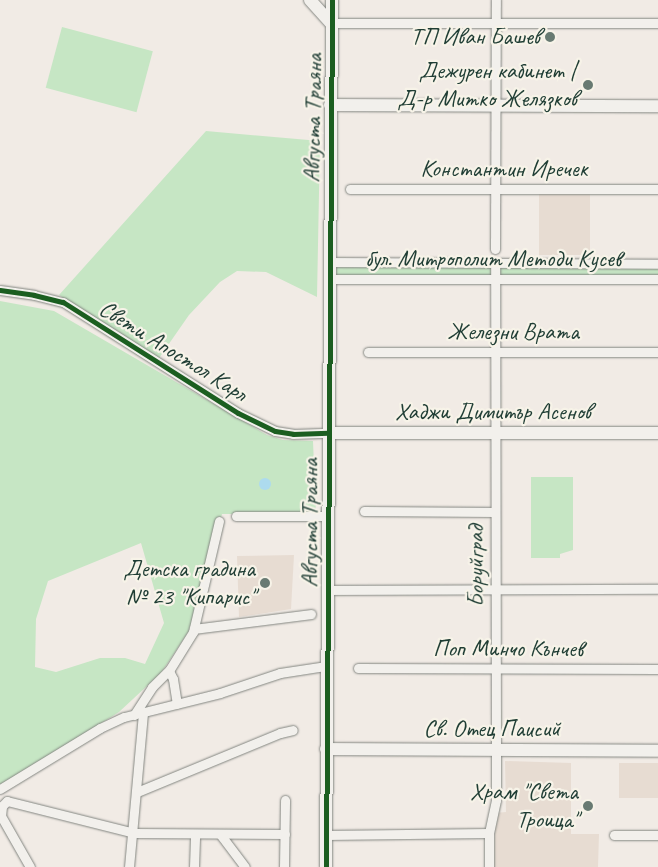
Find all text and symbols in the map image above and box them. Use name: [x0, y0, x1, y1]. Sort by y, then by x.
place label: ТП Иван Башев: [409, 23, 540, 51]
marker: ТП Иван Башев: [544, 31, 556, 43]
street label: Августа Траяна: [297, 55, 329, 181]
place label: Дежурен кабинет | Д-р Митко Желязков: [401, 57, 577, 113]
marker: Дежурен кабинет | Д-р Митко Желязков: [581, 78, 595, 92]
street label: Константин Иречек: [421, 155, 587, 183]
street label: бул. Митрополит Методи Кусев: [367, 245, 619, 273]
street label: Свети Апостол Карл: [94, 294, 252, 408]
street label: Железни Врата: [447, 318, 579, 346]
street label: Хаджи Димитър Асенов: [393, 398, 593, 426]
street label: Августа Траяна: [296, 460, 324, 586]
street label: Боруйград: [462, 525, 490, 607]
place label: Детска градина № 23 "Кипарис": [121, 555, 255, 611]
marker: Детска градина № 23 "Кипарис": [259, 577, 271, 589]
street label: Поп Минчо Кънчев: [433, 635, 583, 663]
street label: Св. Отец Паисий: [423, 715, 561, 743]
place label: Храм "Света Троица": [470, 778, 578, 834]
marker: Храм "Света Троица": [582, 800, 594, 812]

